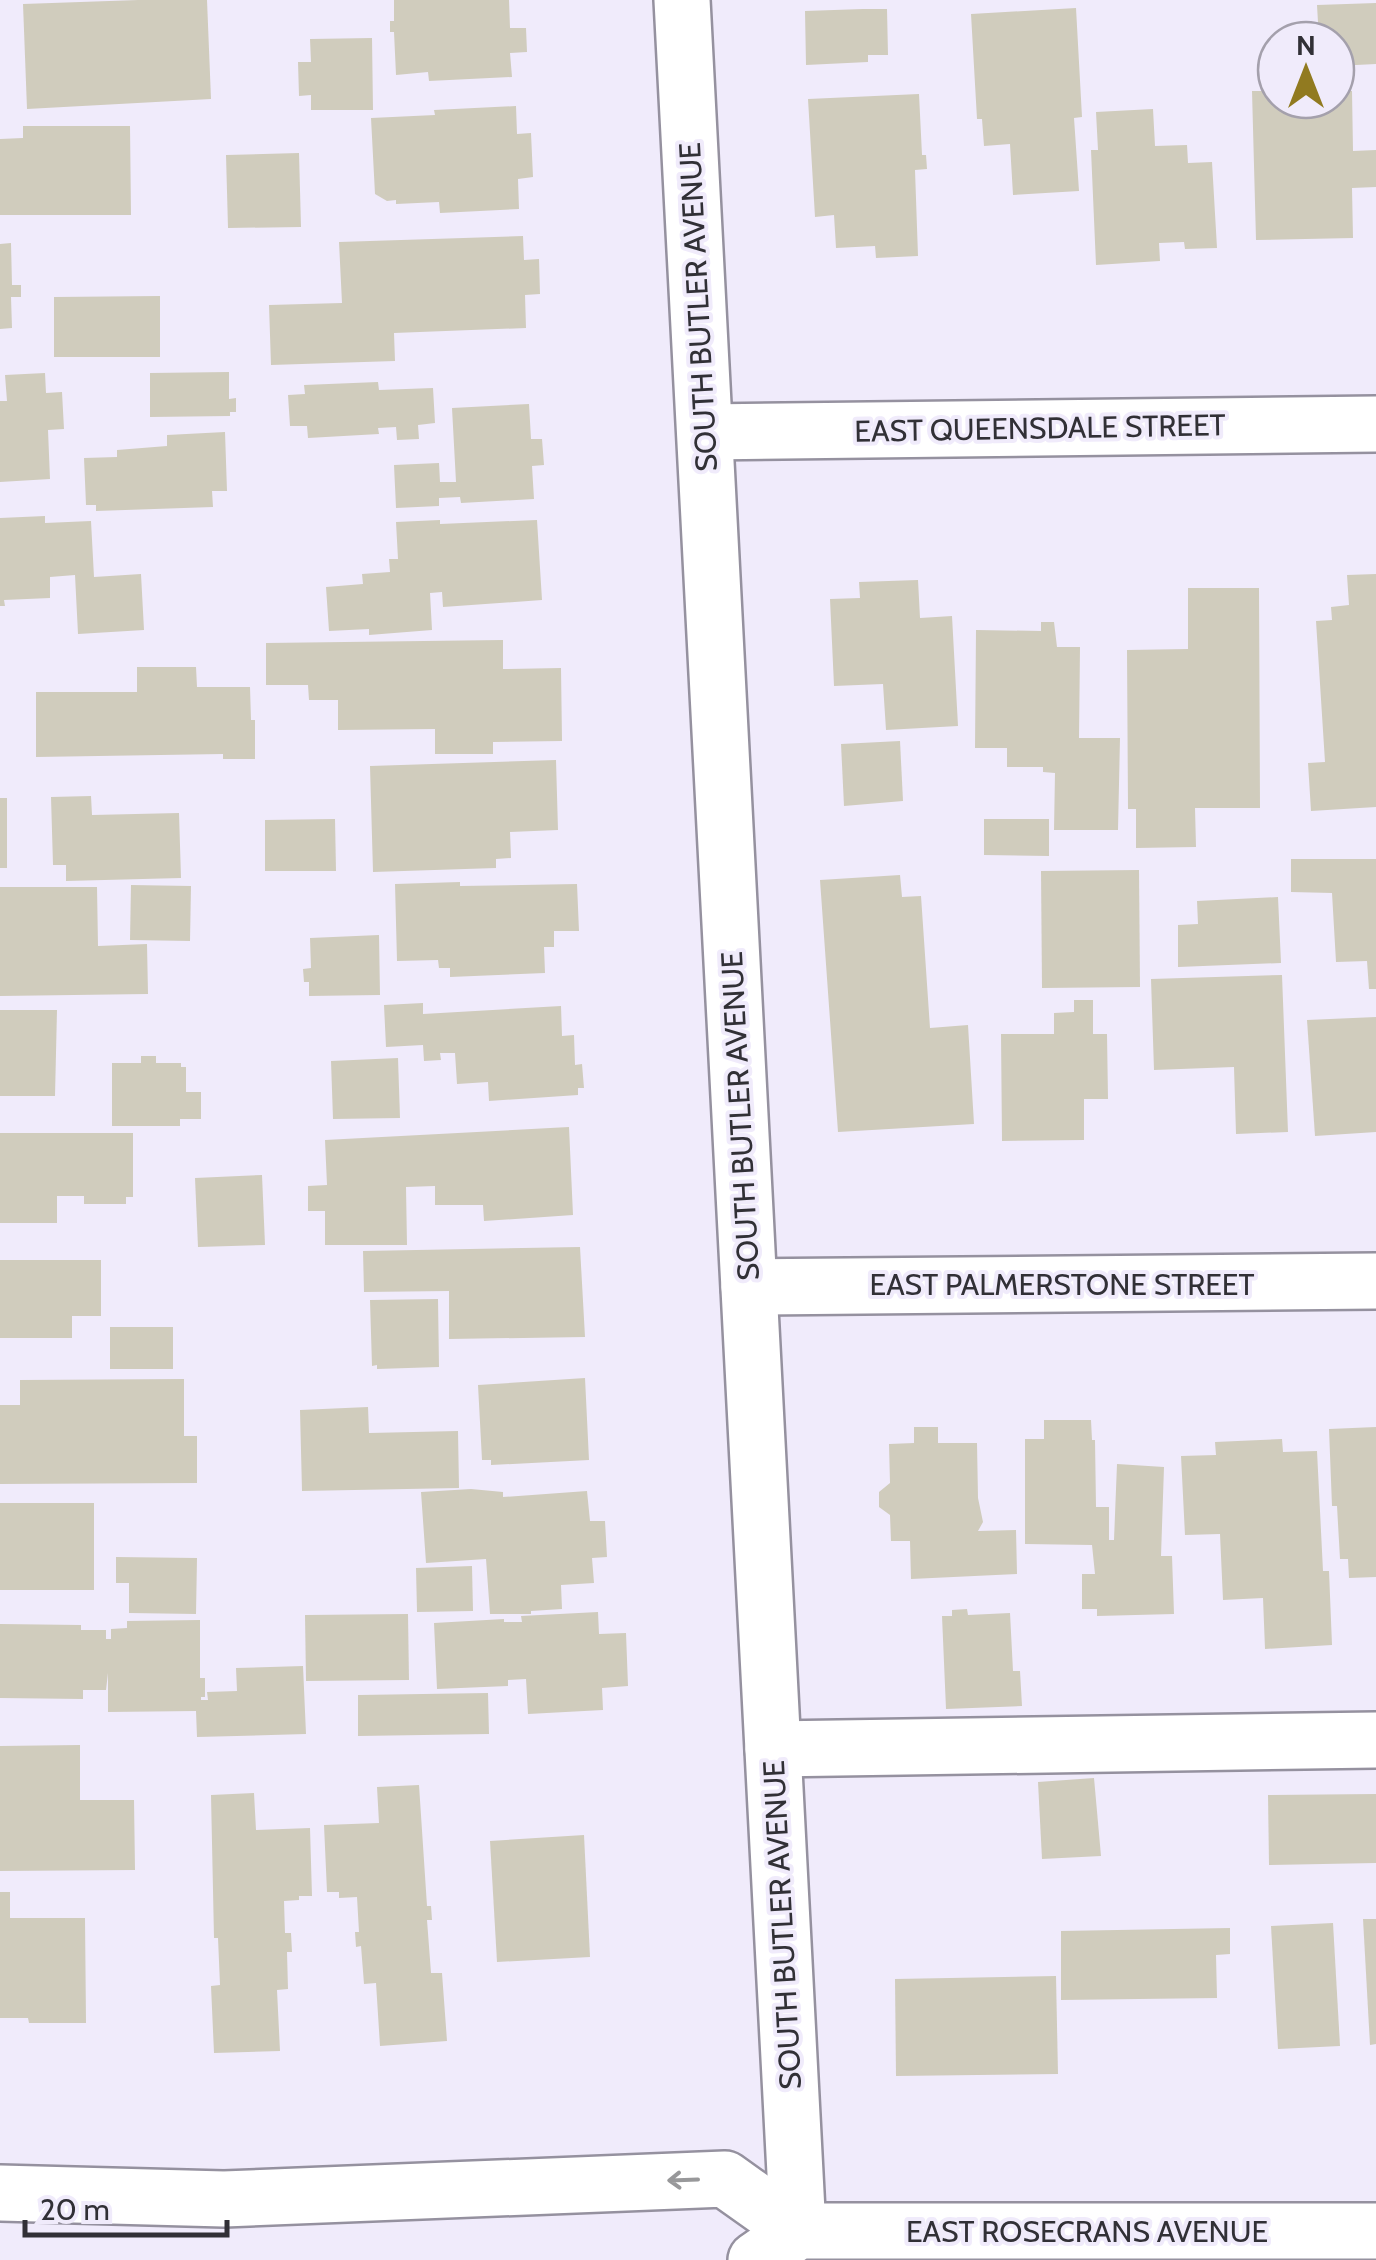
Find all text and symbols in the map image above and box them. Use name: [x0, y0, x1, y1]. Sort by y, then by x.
north arrow: [1256, 20, 1356, 120]
text: N: [1296, 28, 1316, 62]
street label: SOUTH BUTLER AVENUE: [671, 141, 725, 473]
street label: EAST QUEENSDALE STREET: [854, 406, 1226, 450]
street label: SOUTH BUTLER AVENUE: [713, 950, 767, 1282]
street label: EAST PALMERSTONE STREET: [870, 1266, 1254, 1303]
street label: SOUTH BUTLER AVENUE: [755, 1759, 809, 2091]
one-way arrow: [667, 2171, 699, 2190]
scale bar: [25, 2175, 228, 2237]
text: 20 m: [40, 2191, 110, 2228]
street label: EAST ROSECRANS AVENUE: [906, 2213, 1268, 2250]

